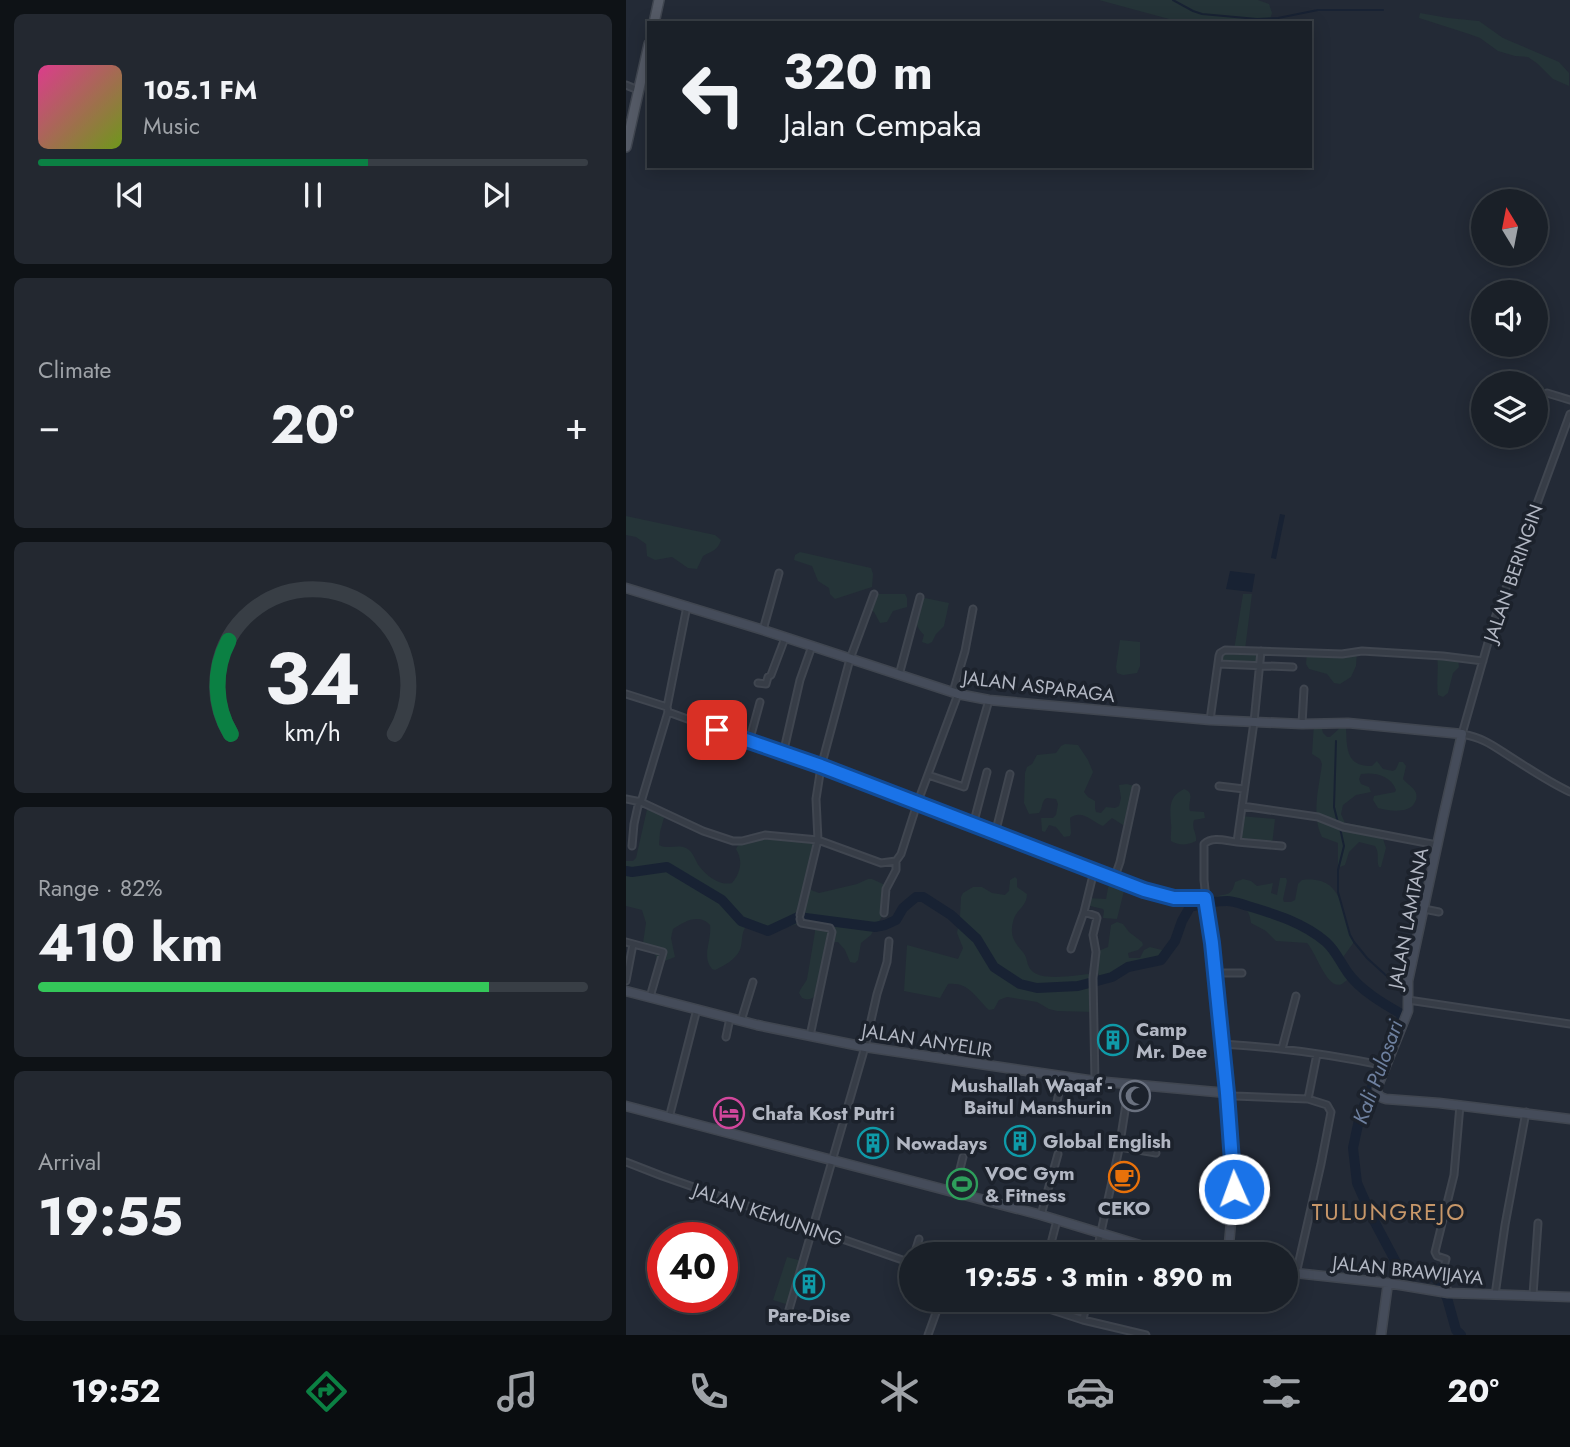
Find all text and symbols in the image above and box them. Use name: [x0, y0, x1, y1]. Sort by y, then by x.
text: 320 m: [783, 37, 933, 107]
icon: left: [668, 49, 759, 140]
text: 105.1 FM: [143, 71, 257, 109]
text: Jalan Cempaka: [783, 102, 982, 148]
text: Music: [143, 109, 200, 143]
icon: previous: [111, 176, 149, 214]
icon: pause: [294, 176, 332, 214]
icon: next: [477, 176, 515, 214]
north arrow: [1471, 189, 1548, 266]
map controls: [1471, 189, 1548, 448]
button: sound: [1471, 280, 1548, 357]
text: Climate: [38, 353, 111, 387]
button: layers: [1471, 371, 1548, 448]
text: 20°: [271, 387, 355, 463]
text: −: [38, 398, 60, 453]
text: +: [565, 398, 588, 453]
street label: JALAN BERINGIN: [1476, 501, 1550, 649]
text: 34: [265, 626, 361, 731]
street label: JALAN ASPARAGA: [958, 663, 1117, 709]
pin: [687, 700, 747, 760]
icon: arrive: [698, 711, 736, 749]
text: km/h: [285, 713, 341, 749]
street label: JALAN LAMTANA: [1381, 845, 1435, 994]
text: Range · 82%: [38, 871, 163, 905]
text: 410 km: [38, 905, 223, 981]
water label: Kali Pulosari: [1345, 1015, 1411, 1128]
street label: JALAN ANYELIR: [857, 1016, 994, 1064]
place label: Camp Mr. Dee: [1136, 1016, 1207, 1065]
building icon: Camp Mr. Dee: [1096, 1023, 1130, 1057]
place label: Mushallah Waqaf - Baitul Manshurin: [950, 1072, 1113, 1121]
mosque icon: Mushallah Waqaf - Baitul Manshurin: [1118, 1079, 1152, 1113]
hotel icon: Chafa Kost Putri: [712, 1096, 746, 1130]
place label: Chafa Kost Putri: [752, 1100, 895, 1127]
building icon: Global English: [1003, 1124, 1037, 1158]
building icon: Nowadays: [856, 1126, 890, 1160]
place label: Global English: [1043, 1128, 1171, 1155]
place label: Nowadays: [896, 1130, 987, 1157]
text: Arrival: [38, 1145, 101, 1179]
position arrow: [1197, 1152, 1271, 1226]
place label: VOC Gym & Fitness: [984, 1160, 1075, 1209]
cafe icon: CEKO: [1107, 1160, 1141, 1194]
sports icon: VOC Gym & Fitness: [945, 1167, 979, 1201]
street label: JALAN KEMUNING: [687, 1175, 846, 1253]
text: 19:55: [38, 1179, 183, 1255]
place label: CEKO: [1098, 1195, 1150, 1222]
district label: TULUNGREJO: [1312, 1195, 1466, 1229]
speed limit sign: 40: [647, 1222, 738, 1313]
street label: JALAN BRAWIJAYA: [1328, 1249, 1485, 1292]
text: 19:55 · 3 min · 890 m: [965, 1258, 1232, 1296]
building icon: Pare-Dise: [792, 1267, 826, 1301]
place label: Pare-Dise: [768, 1302, 851, 1329]
icon: directions: [302, 1367, 351, 1416]
icon: music: [493, 1367, 542, 1416]
icon: phone: [684, 1367, 733, 1416]
icon: climate: [875, 1367, 924, 1416]
icon: car: [1066, 1367, 1115, 1416]
icon: filters: [1257, 1367, 1306, 1416]
text: 19:52: [71, 1368, 161, 1414]
text: 20°: [1447, 1368, 1499, 1414]

